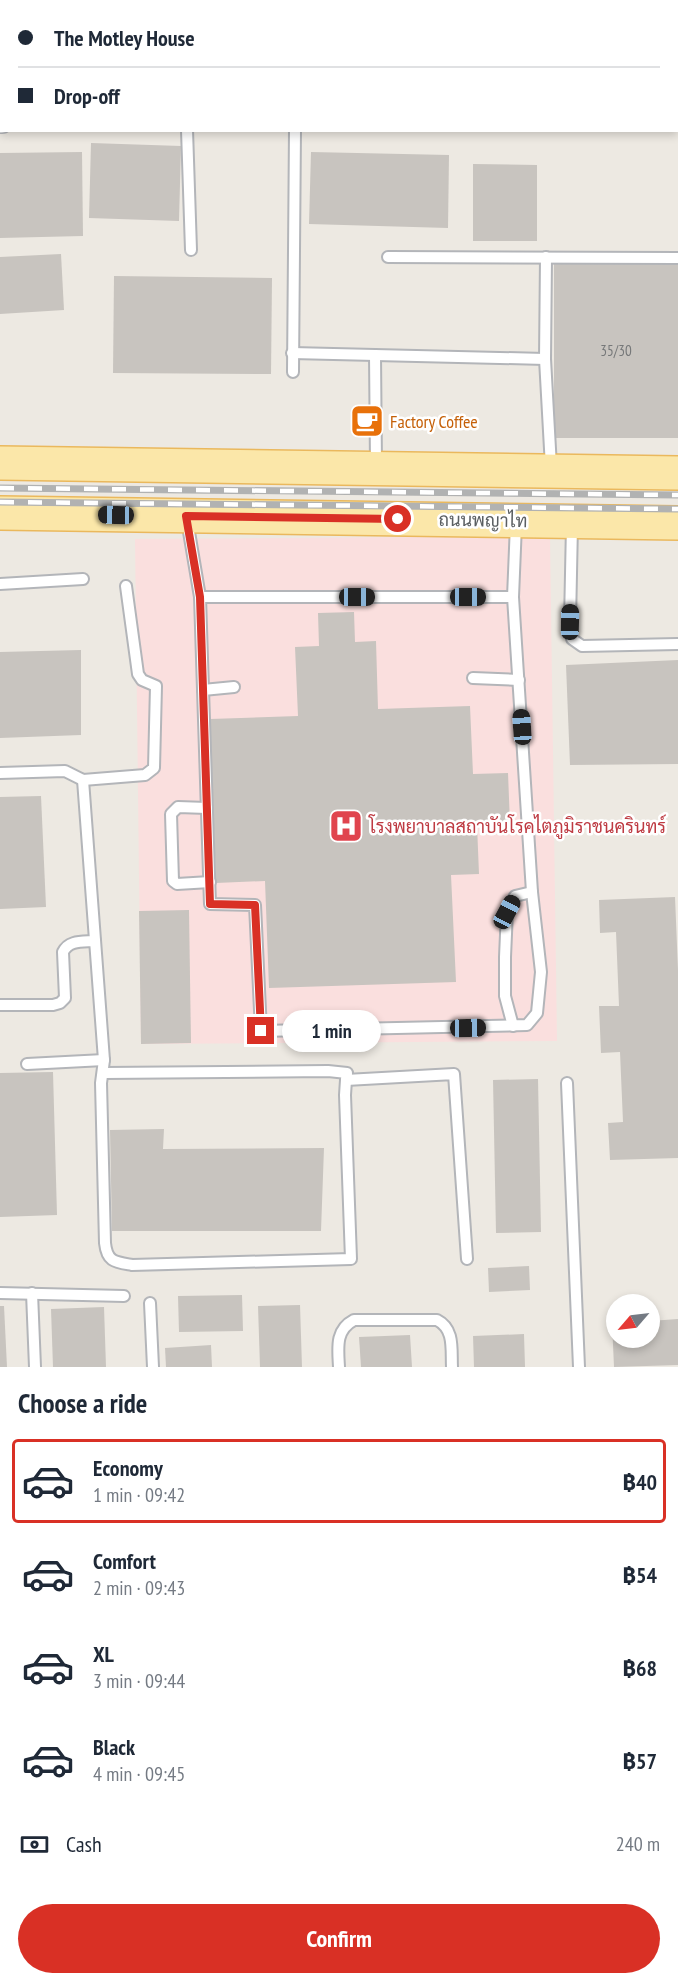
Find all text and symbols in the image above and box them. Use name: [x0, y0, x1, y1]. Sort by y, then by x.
text: The Motley House: [54, 24, 195, 52]
text: Drop-off: [54, 82, 120, 110]
house number: 35/30: [600, 341, 632, 360]
cafe icon: Factory Coffee: [349, 403, 385, 439]
place label: Factory Coffee: [390, 410, 478, 433]
route start: [384, 505, 411, 532]
car: [98, 506, 134, 524]
street label: ถนนพญาไท: [438, 507, 528, 532]
car: [339, 588, 375, 606]
car: [450, 588, 486, 606]
car: [561, 604, 579, 640]
car: [512, 708, 532, 746]
hospital icon: โรงพยาบาลสถาบันโรคไตภูมิราชนครินทร์: [328, 808, 364, 844]
place label: โรงพยาบาลสถาบันโรคไตภูมิราชนครินทร์: [368, 814, 666, 840]
car: [491, 892, 523, 932]
callout: 1 min: [282, 1010, 381, 1052]
route end: [247, 1017, 274, 1044]
text: 1 min: [311, 1018, 352, 1044]
car: [450, 1019, 486, 1037]
north arrow: [606, 1294, 660, 1348]
map controls: [606, 1294, 660, 1348]
text: Choose a ride: [18, 1386, 147, 1420]
icon: car: [21, 1454, 75, 1508]
text: Economy: [93, 1454, 163, 1482]
text: ฿40: [623, 1468, 657, 1496]
text: 1 min · 09:42: [93, 1482, 185, 1508]
icon: car: [21, 1547, 75, 1601]
text: Comfort: [93, 1547, 156, 1575]
text: ฿54: [623, 1561, 657, 1589]
text: 2 min · 09:43: [93, 1575, 185, 1601]
icon: car: [21, 1640, 75, 1694]
text: XL: [93, 1640, 114, 1668]
text: ฿68: [623, 1654, 657, 1682]
text: 3 min · 09:44: [93, 1668, 185, 1694]
icon: car: [21, 1733, 75, 1787]
text: Black: [93, 1733, 135, 1761]
text: ฿57: [623, 1747, 657, 1775]
text: 4 min · 09:45: [93, 1761, 185, 1787]
icon: cash: [18, 1828, 51, 1861]
text: Cash: [66, 1830, 102, 1858]
text: 240 m: [616, 1831, 660, 1857]
button: Confirm: [18, 1904, 660, 1973]

